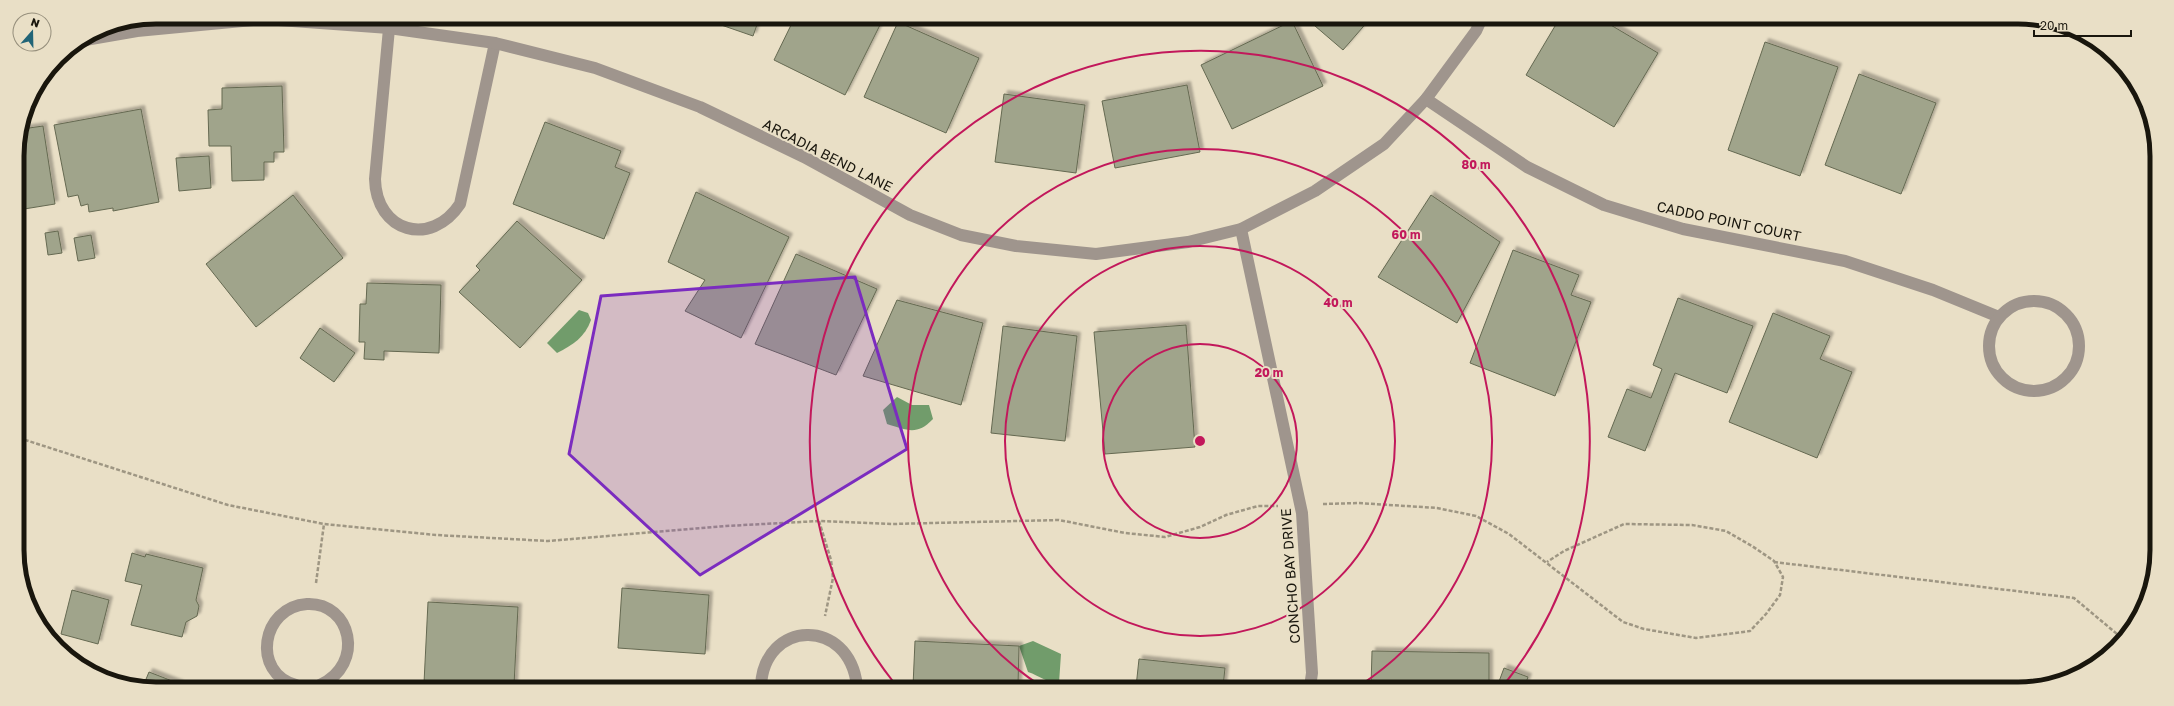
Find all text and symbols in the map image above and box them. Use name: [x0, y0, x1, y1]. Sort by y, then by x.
north arrow: [12, 12, 52, 52]
scale bar: [2034, 12, 2131, 38]
text: N: [29, 15, 42, 30]
text: 20 m: [2040, 18, 2068, 33]
street label: ARCADIA BEND LANE: [760, 115, 896, 195]
text: 80 m: [1462, 157, 1490, 172]
street label: CADDO POINT COURT: [1655, 197, 1803, 245]
text: 60 m: [1392, 227, 1420, 242]
text: 40 m: [1324, 295, 1352, 310]
text: 20 m: [1255, 365, 1283, 380]
centre of rings: [1193, 434, 1207, 448]
street label: CONCHO BAY DRIVE: [1277, 508, 1303, 644]

